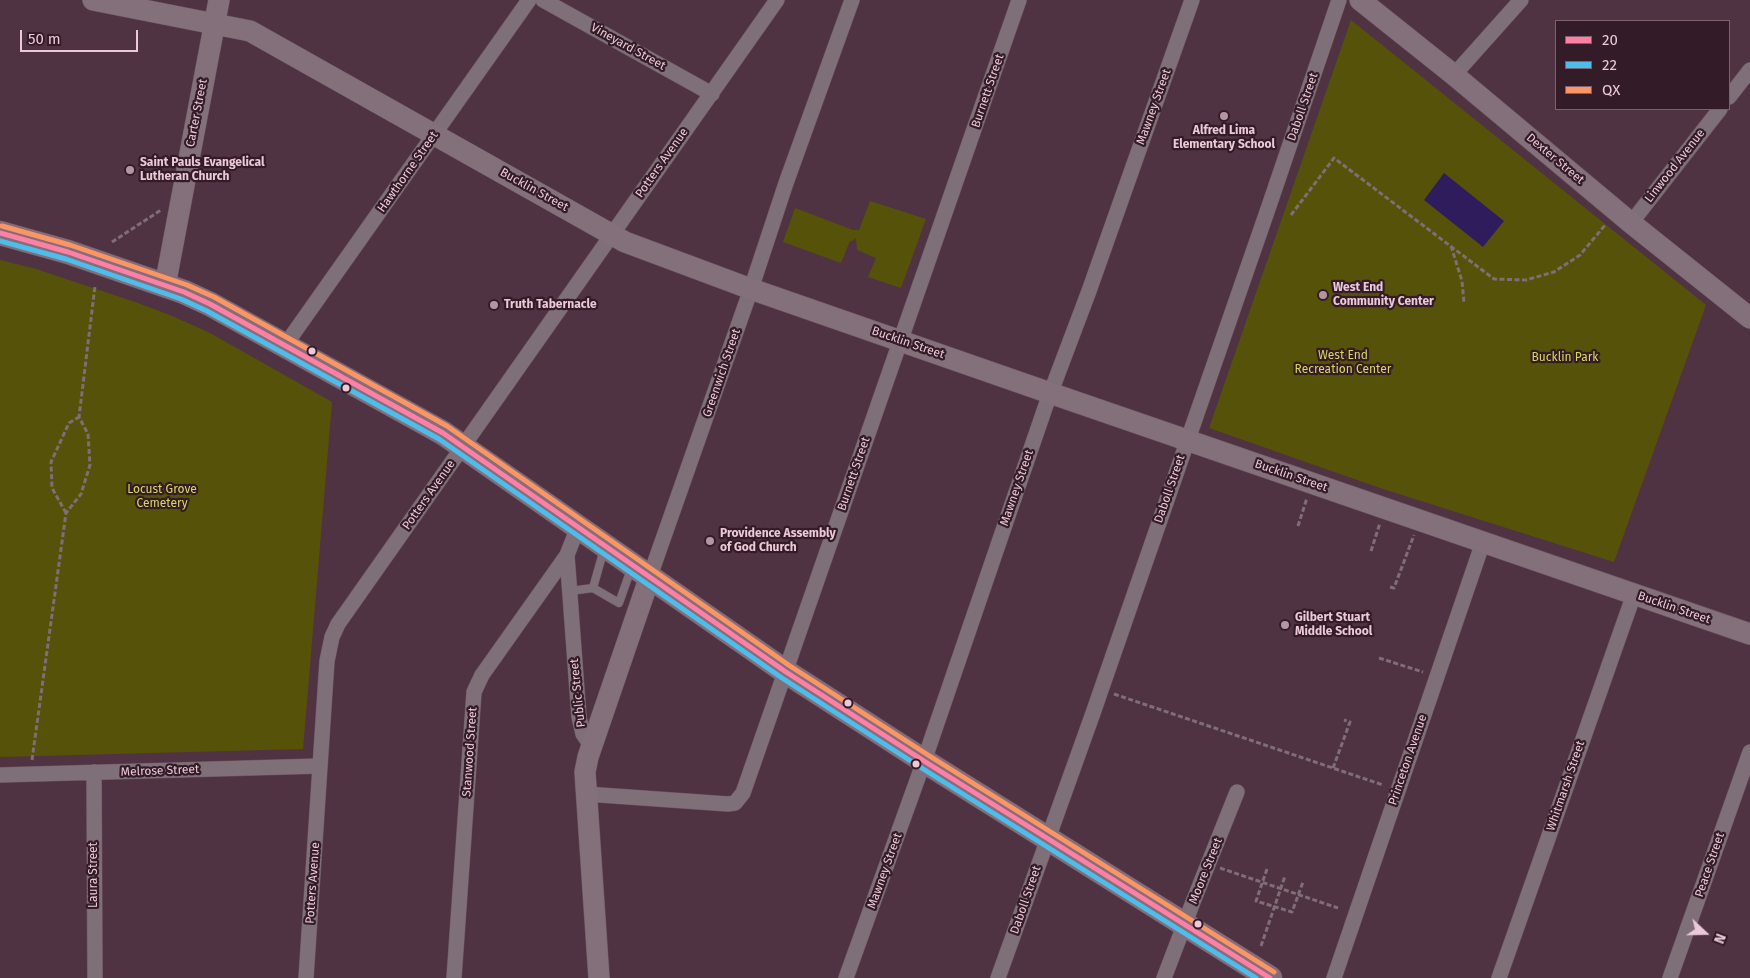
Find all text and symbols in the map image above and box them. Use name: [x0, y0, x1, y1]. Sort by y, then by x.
scale bar: [22, 20, 140, 52]
legend: [1555, 20, 1730, 110]
street label: Vineyard Street: [588, 21, 668, 73]
text: 50 m: [28, 30, 61, 48]
text: 20: [1602, 31, 1618, 49]
street label: Burnett Street: [969, 52, 1007, 130]
text: 22: [1602, 56, 1617, 74]
street label: Mawney Street: [1134, 67, 1174, 147]
street label: Daboll Street: [1285, 71, 1321, 143]
street label: Carter Street: [183, 78, 211, 148]
text: QX: [1602, 81, 1620, 99]
marker: Alfred Lima Elementary School: [1218, 110, 1230, 122]
place label: Alfred Lima Elementary School: [1173, 124, 1275, 152]
street label: Potters Avenue: [633, 125, 691, 201]
street label: Linwood Avenue: [1642, 126, 1708, 206]
street label: Hawthorne Street: [375, 129, 441, 215]
street label: Dexter Street: [1523, 131, 1587, 187]
place label: Saint Pauls Evangelical Lutheran Church: [140, 156, 264, 184]
marker: Saint Pauls Evangelical Lutheran Church: [124, 164, 136, 176]
street label: Bucklin Street: [497, 165, 571, 215]
place label: West End Community Center: [1333, 281, 1434, 309]
marker: West End Community Center: [1317, 289, 1329, 301]
place label: Truth Tabernacle: [504, 298, 597, 312]
marker: Truth Tabernacle: [488, 299, 500, 311]
street label: Bucklin Street: [870, 324, 946, 362]
street label: Greenwich Street: [700, 327, 744, 419]
unlabelled marker: [307, 346, 317, 356]
park label: West End Recreation Center: [1295, 349, 1391, 377]
park label: Bucklin Park: [1532, 351, 1598, 365]
unlabelled marker: [341, 383, 351, 393]
street label: Burnett Street: [835, 435, 873, 513]
street label: Mawney Street: [997, 448, 1037, 528]
street label: Daboll Street: [1152, 453, 1188, 525]
street label: Potters Avenue: [400, 457, 458, 533]
street label: Bucklin Street: [1253, 457, 1329, 495]
park label: Locust Grove Cemetery: [127, 483, 197, 511]
place label: Providence Assembly of God Church: [720, 527, 836, 555]
marker: Providence Assembly of God Church: [704, 535, 716, 547]
street label: Bucklin Street: [1636, 589, 1712, 627]
place label: Gilbert Stuart Middle School: [1295, 611, 1372, 639]
marker: Gilbert Stuart Middle School: [1279, 619, 1291, 631]
street label: Public Street: [567, 658, 589, 728]
unlabelled marker: [843, 698, 853, 708]
street label: Stanwood Street: [460, 707, 480, 797]
street label: Princeton Avenue: [1386, 713, 1430, 807]
street label: Whitmarsh Street: [1544, 739, 1588, 833]
unlabelled marker: [911, 759, 921, 769]
street label: Melrose Street: [120, 762, 200, 780]
street label: Mawney Street: [865, 831, 905, 911]
street label: Peace Street: [1692, 831, 1728, 899]
street label: Moore Street: [1186, 836, 1226, 906]
street label: Laura Street: [87, 842, 101, 908]
street label: Potters Avenue: [303, 842, 323, 924]
street label: Daboll Street: [1008, 864, 1044, 936]
north arrow: [1680, 908, 1730, 958]
unlabelled marker: [1193, 919, 1203, 929]
text: N: [1710, 931, 1729, 946]

